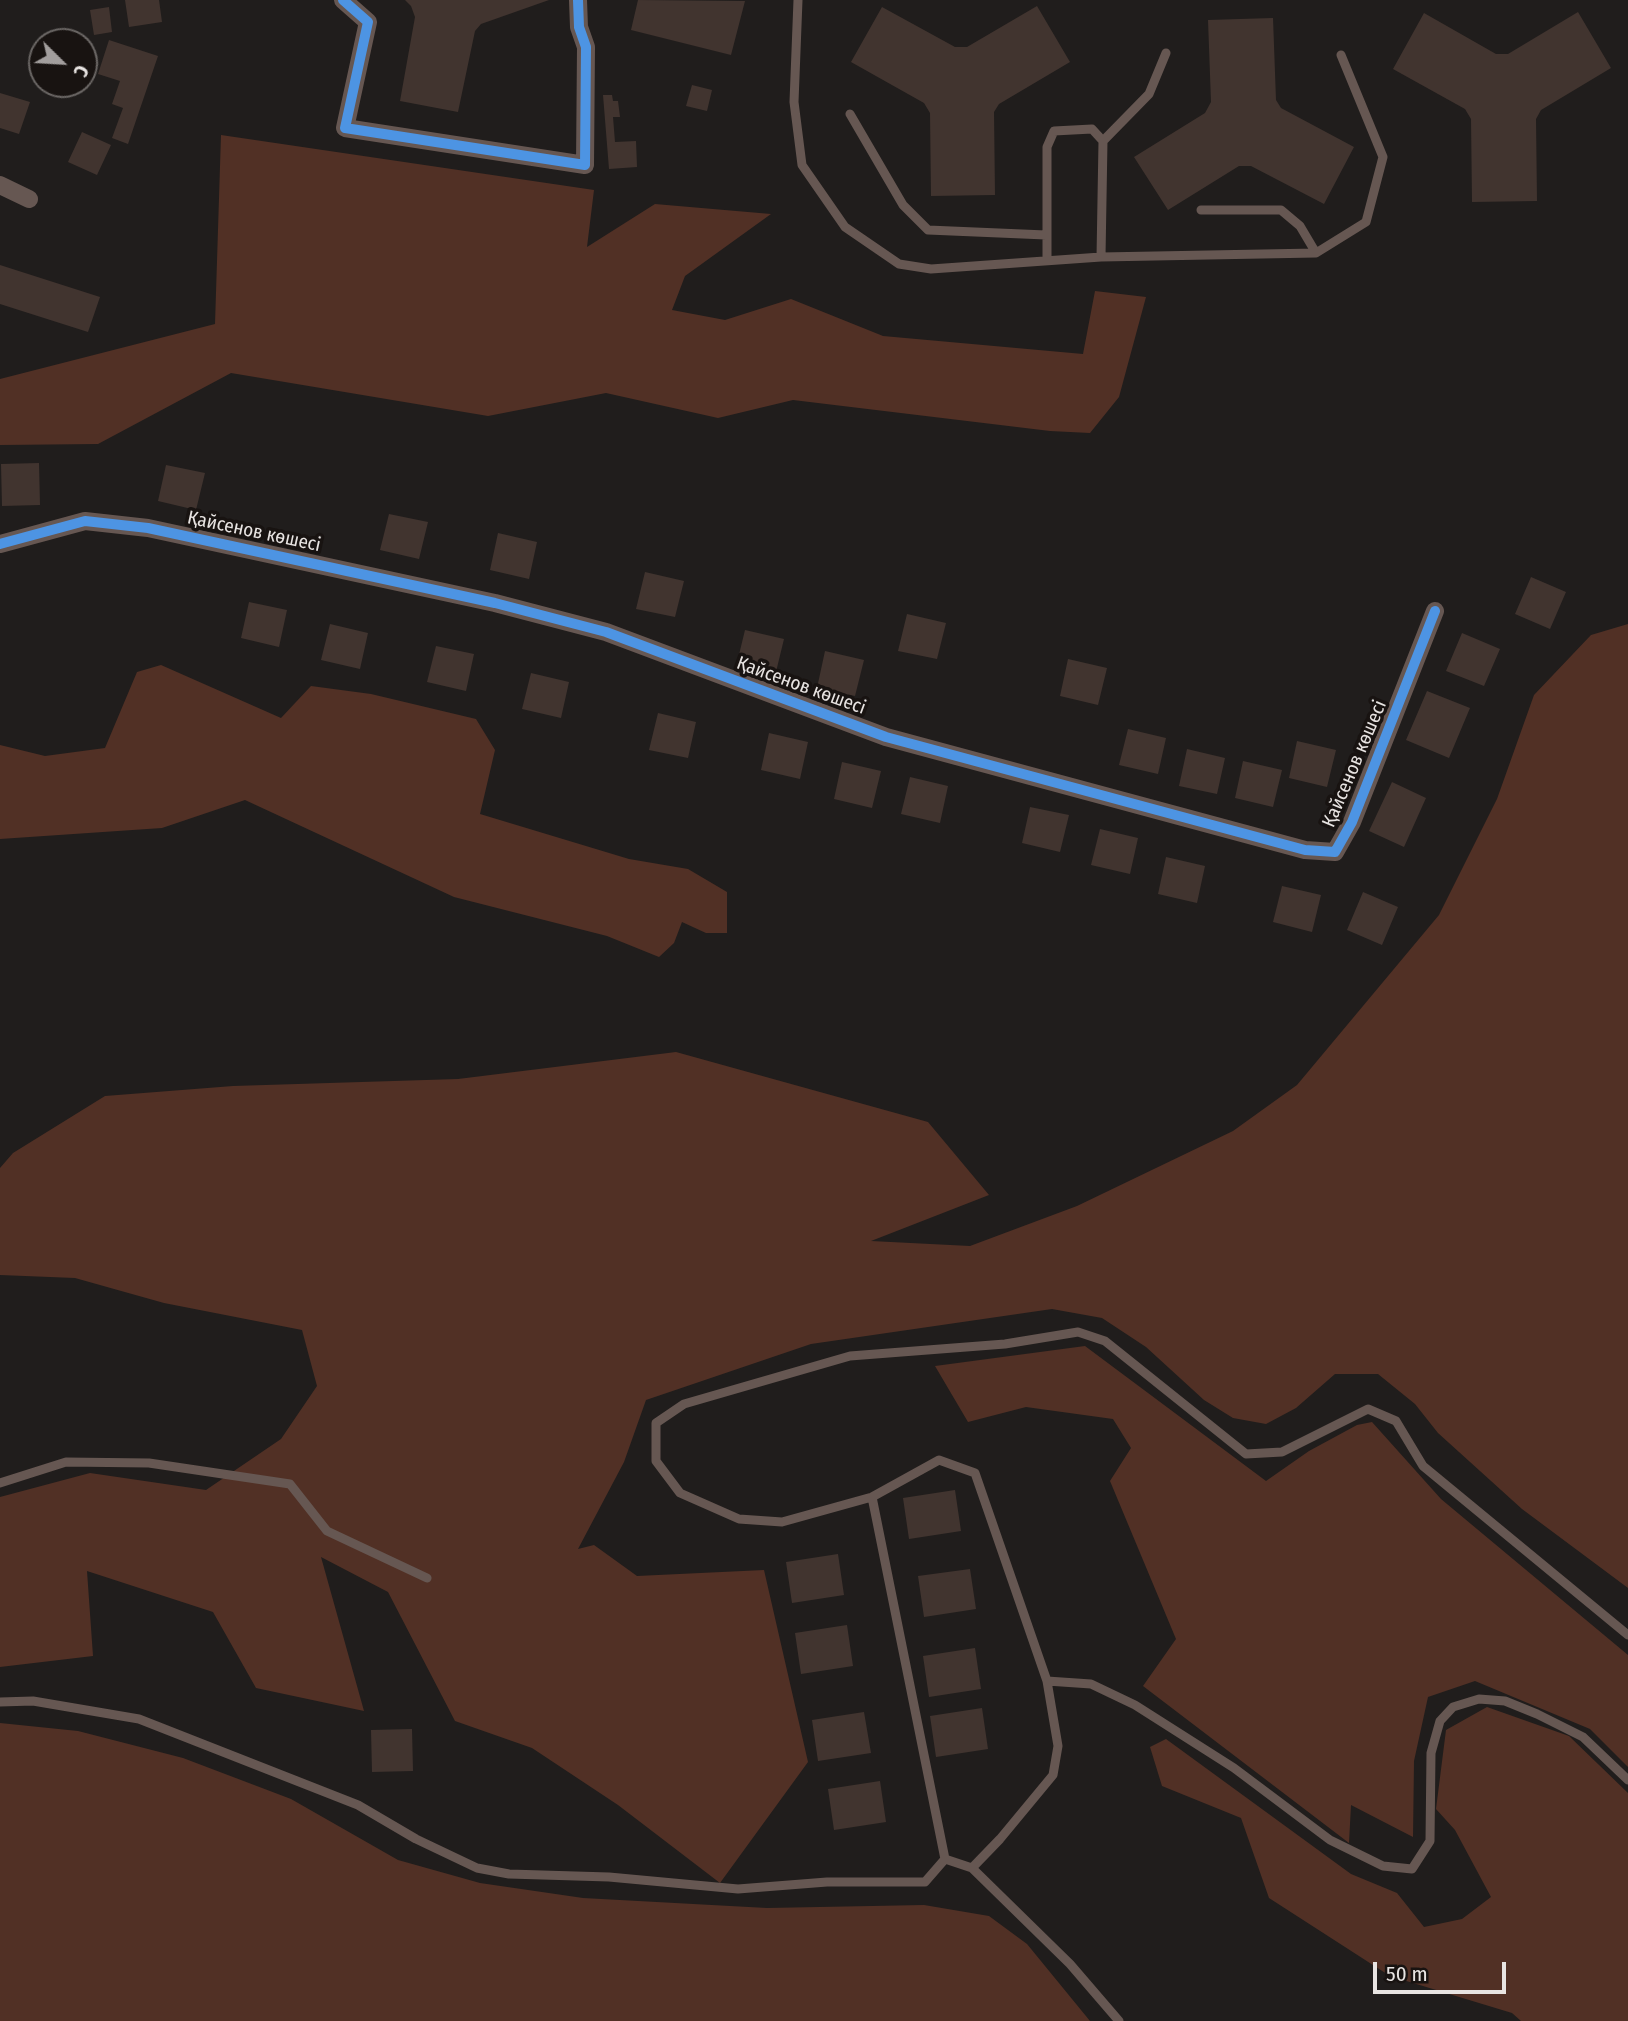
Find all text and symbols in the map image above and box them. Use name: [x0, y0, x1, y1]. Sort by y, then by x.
north arrow: [28, 28, 98, 98]
text: С: [68, 62, 93, 80]
street label: Қайсенов көшесі: [185, 507, 323, 557]
street label: Қайсенов көшесі: [733, 652, 869, 720]
street label: Қайсенов көшесі: [1318, 697, 1392, 831]
scale bar: [1376, 1948, 1509, 1992]
text: 50 m: [1386, 1961, 1428, 1987]

